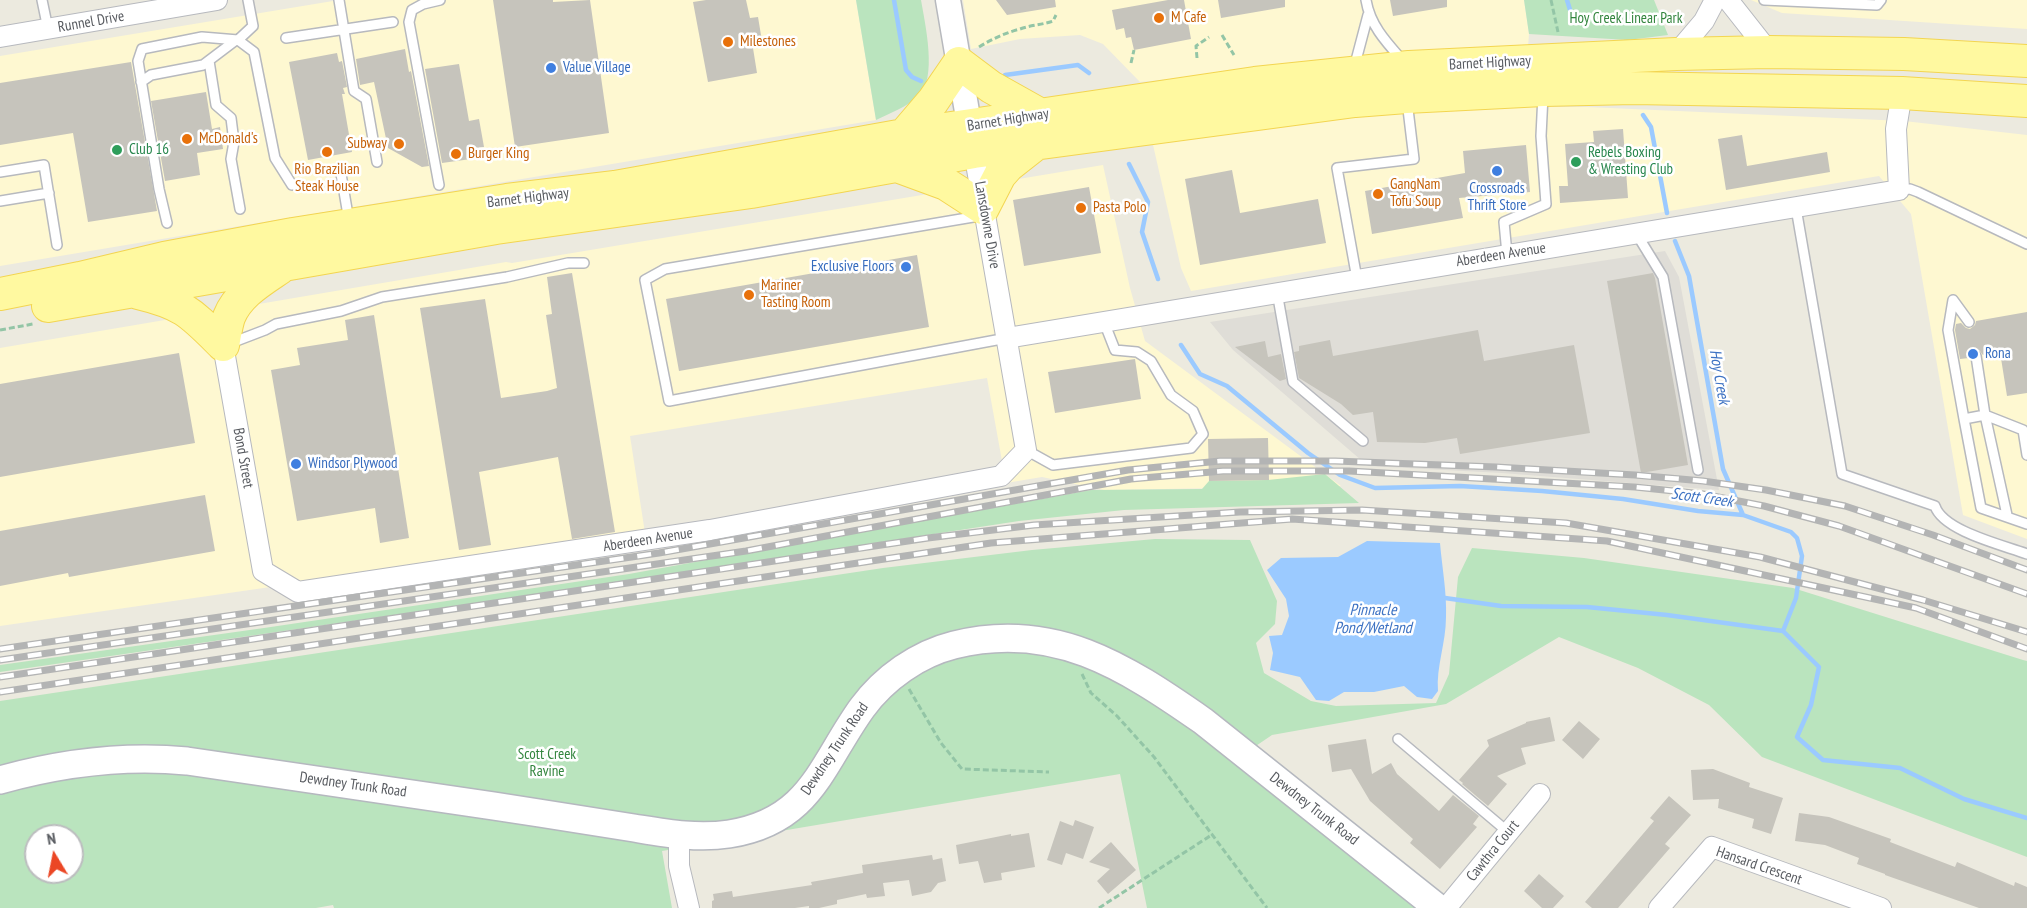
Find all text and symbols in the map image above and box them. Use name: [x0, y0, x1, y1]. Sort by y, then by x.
street label: Runnel Drive: [56, 7, 126, 37]
place label: M Cafe: [1171, 9, 1206, 27]
park label: Hoy Creek Linear Park: [1569, 10, 1683, 28]
marker: M Cafe: [1152, 11, 1166, 25]
place label: Milestones: [740, 33, 796, 51]
marker: Milestones: [721, 35, 735, 49]
street label: Barnet Highway: [1449, 52, 1531, 74]
place label: Value Village: [563, 59, 631, 77]
marker: Value Village: [544, 61, 558, 75]
street label: Barnet Highway: [966, 105, 1050, 135]
place label: McDonald's: [199, 130, 258, 148]
marker: McDonald's: [180, 132, 194, 146]
place label: Subway: [347, 135, 387, 153]
marker: Subway: [392, 137, 406, 151]
place label: Club 16: [129, 141, 169, 159]
marker: Club 16: [110, 143, 124, 157]
place label: Rebels Boxing & Wresting Club: [1588, 144, 1673, 179]
marker: Rio Brazilian Steak House: [320, 145, 334, 159]
place label: Burger King: [468, 145, 529, 163]
marker: Burger King: [449, 147, 463, 161]
marker: Rebels Boxing & Wresting Club: [1569, 155, 1583, 169]
place label: Rio Brazilian Steak House: [294, 161, 360, 196]
marker: Crossroads Thrift Store: [1490, 164, 1504, 178]
place label: GangNam Tofu Soup: [1390, 176, 1441, 211]
street label: Lansdowne Drive: [970, 180, 1004, 270]
place label: Crossroads Thrift Store: [1468, 180, 1526, 215]
street label: Barnet Highway: [486, 184, 570, 212]
marker: GangNam Tofu Soup: [1371, 187, 1385, 201]
place label: Pasta Polo: [1093, 199, 1147, 217]
marker: Pasta Polo: [1074, 201, 1088, 215]
street label: Aberdeen Avenue: [1455, 239, 1547, 271]
place label: Exclusive Floors: [811, 258, 894, 276]
marker: Exclusive Floors: [899, 260, 913, 274]
place label: Mariner Tasting Room: [761, 277, 830, 312]
marker: Mariner Tasting Room: [742, 288, 756, 302]
place label: Rona: [1985, 345, 2011, 363]
marker: Rona: [1966, 347, 1980, 361]
water label: Hoy Creek: [1705, 348, 1733, 406]
street label: Bond Street: [229, 426, 257, 490]
place label: Windsor Plywood: [308, 455, 397, 473]
marker: Windsor Plywood: [289, 457, 303, 471]
water label: Scott Creek: [1670, 484, 1734, 512]
street label: Aberdeen Avenue: [602, 524, 694, 556]
water label: Pinnacle Pond/Wetland: [1334, 600, 1412, 638]
street label: Dewdney Trunk Road: [797, 699, 873, 799]
park label: Scott Creek Ravine: [518, 746, 576, 781]
street label: Dewdney Trunk Road: [298, 769, 408, 801]
street label: Dewdney Trunk Road: [1266, 769, 1362, 849]
street label: Cawthra Court: [1463, 817, 1523, 885]
north arrow: [24, 824, 84, 884]
text: N: [45, 828, 57, 849]
street label: Hansard Crescent: [1714, 843, 1804, 889]

